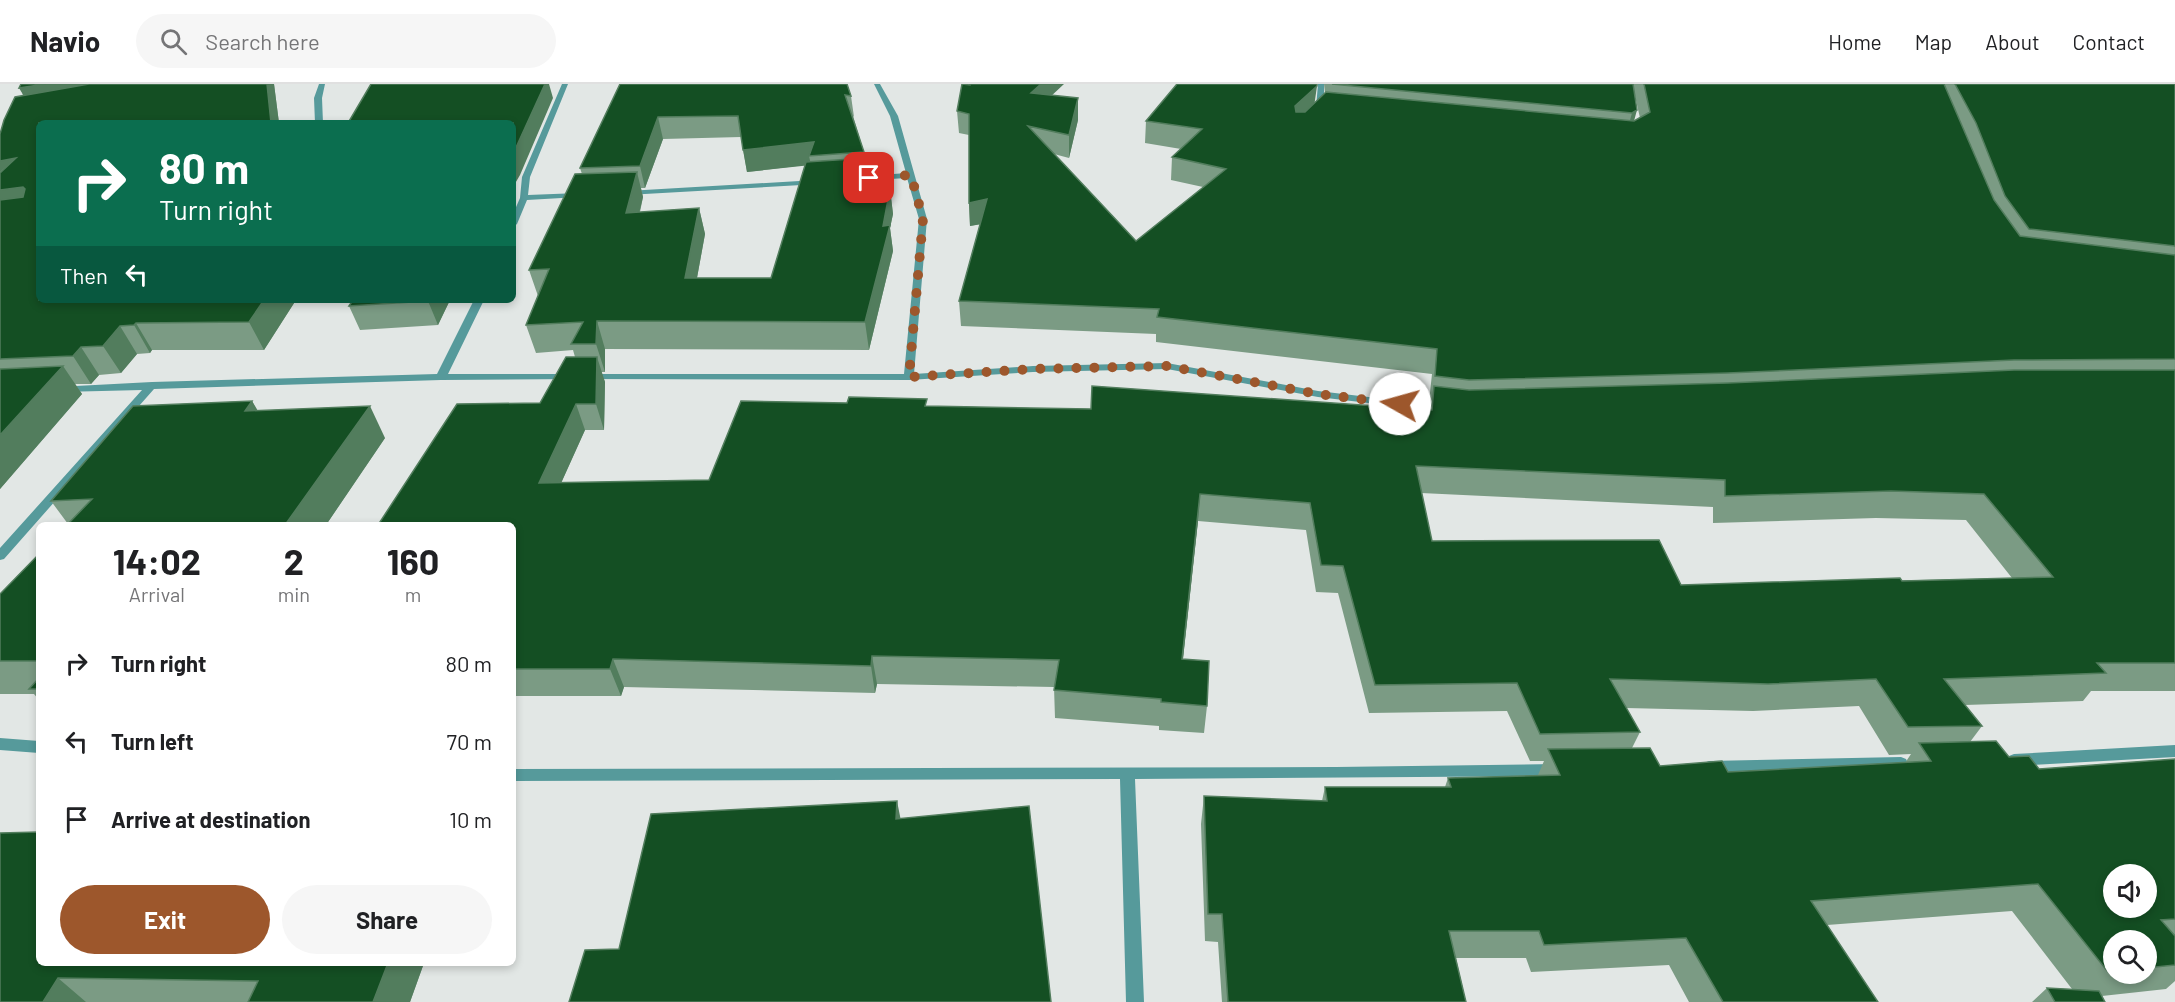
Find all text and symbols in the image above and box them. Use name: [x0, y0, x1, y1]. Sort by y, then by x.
search box: [136, 14, 556, 68]
text: Navio: [30, 24, 100, 58]
icon: search: [157, 25, 190, 58]
text: Search here: [205, 28, 320, 54]
text: Home: [1828, 29, 1882, 54]
text: Map: [1915, 29, 1952, 54]
text: About: [1985, 29, 2040, 54]
text: Contact: [2073, 29, 2145, 54]
text: 80 m: [159, 142, 249, 192]
icon: right: [60, 144, 138, 222]
pin: [843, 152, 894, 203]
icon: arrive: [852, 161, 885, 194]
text: Turn right: [159, 193, 273, 225]
icon: left: [120, 258, 153, 291]
text: Then: [60, 262, 108, 288]
position arrow: [1368, 372, 1432, 436]
text: 14:02: [113, 539, 201, 582]
text: 2: [284, 539, 304, 582]
text: 160: [387, 539, 439, 582]
text: Arrival: [129, 582, 185, 606]
text: min: [278, 582, 310, 606]
text: m: [405, 582, 421, 606]
icon: right: [60, 647, 93, 680]
text: Turn right: [111, 650, 206, 676]
text: 80 m: [446, 650, 492, 676]
icon: left: [60, 725, 93, 758]
text: Turn left: [111, 728, 194, 754]
text: 70 m: [447, 728, 492, 754]
icon: arrive: [60, 803, 93, 836]
text: Arrive at destination: [111, 806, 310, 832]
text: 10 m: [449, 806, 492, 832]
map controls: [2103, 864, 2157, 984]
button: sound: [2103, 864, 2157, 918]
button: Exit: [60, 885, 270, 954]
button: Share: [282, 885, 492, 954]
button: search: [2103, 930, 2157, 984]

